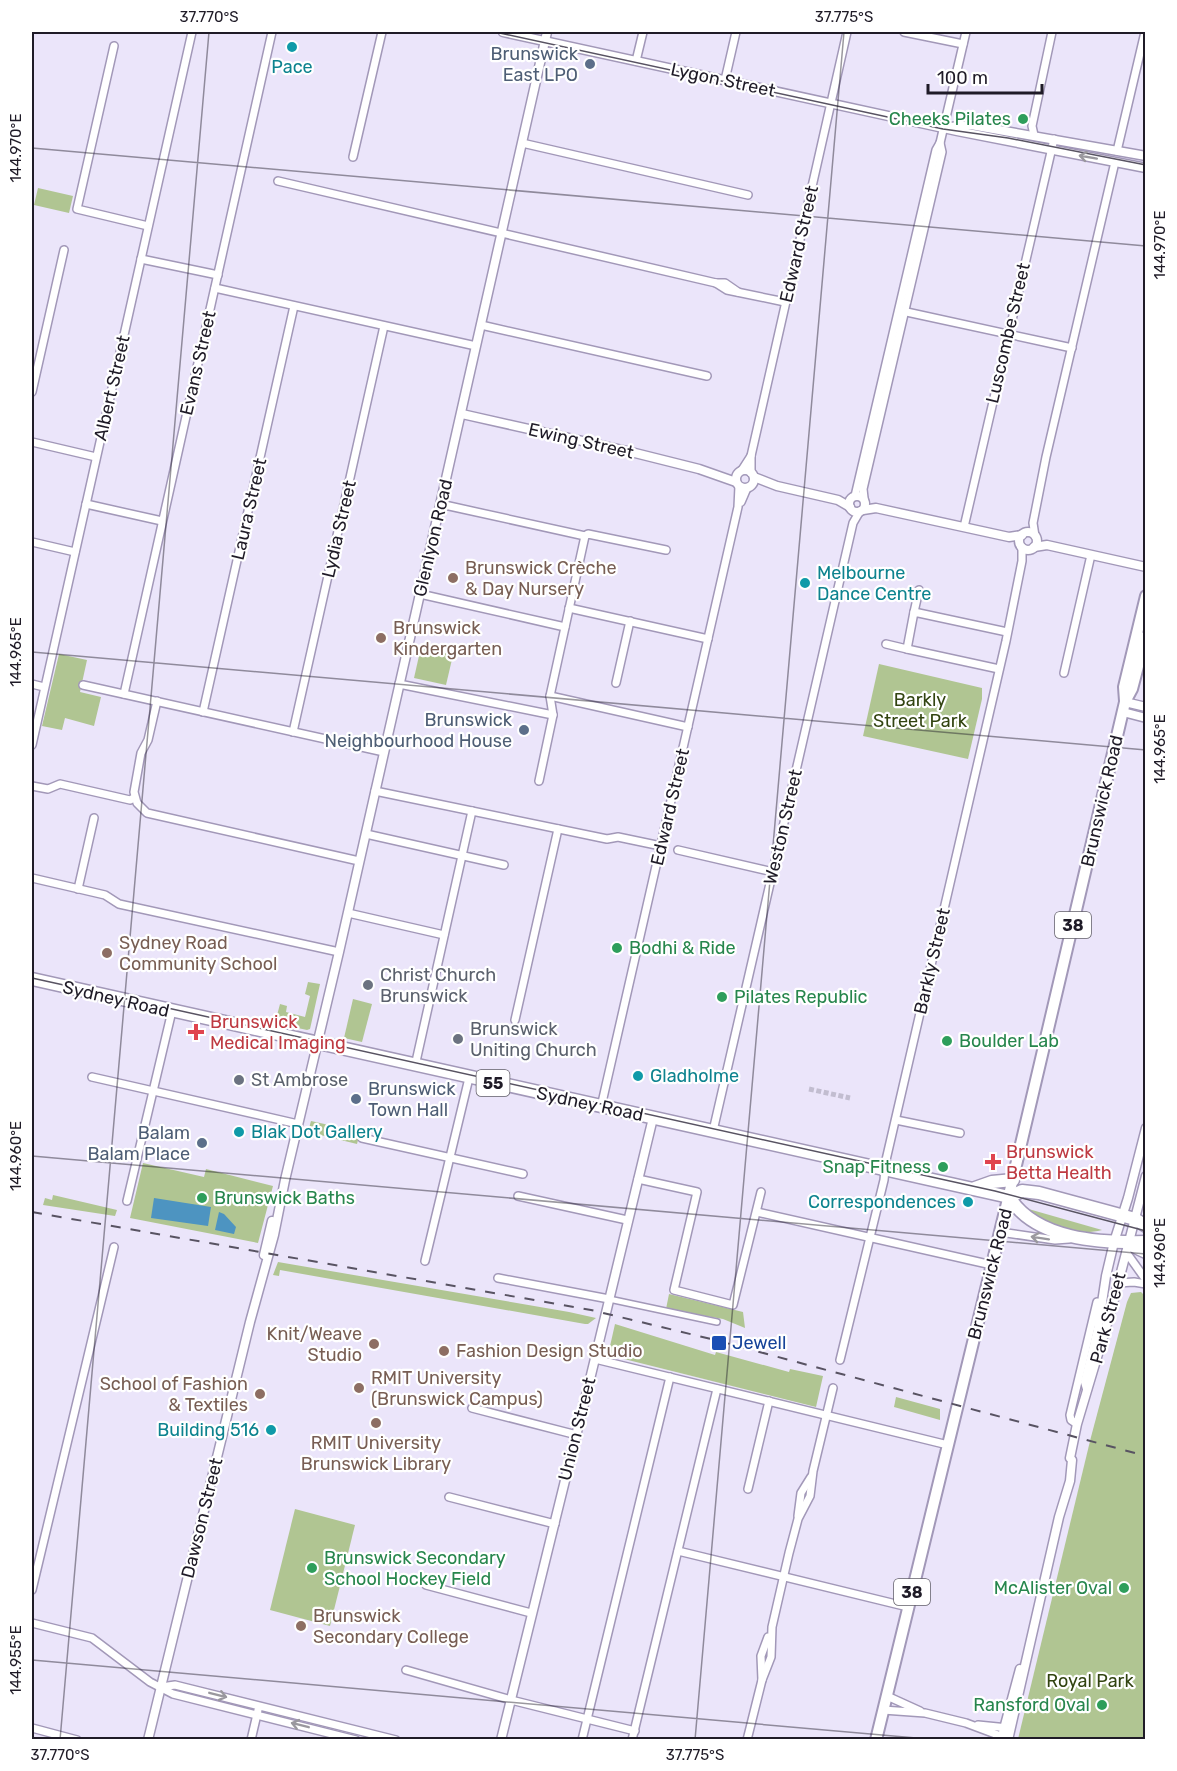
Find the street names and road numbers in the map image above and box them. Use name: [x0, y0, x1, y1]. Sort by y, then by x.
street label: Lygon Street: [669, 58, 777, 102]
street label: Edward Street: [775, 183, 823, 305]
street label: Luscombe Street: [981, 261, 1035, 405]
street label: Evans Street: [175, 309, 221, 417]
street label: Albert Street: [89, 333, 135, 443]
street label: Ewing Street: [526, 418, 636, 464]
street label: Laura Street: [227, 456, 271, 562]
street label: Glenlyon Road: [409, 477, 457, 599]
street label: Lydia Street: [317, 478, 361, 580]
street label: Brunswick Road: [1076, 733, 1128, 869]
street label: Edward Street: [646, 746, 694, 868]
street label: Weston Street: [759, 767, 807, 887]
street label: Barkly Street: [909, 906, 955, 1016]
road number: 38: [1055, 912, 1091, 938]
street label: Sydney Road: [61, 976, 171, 1022]
road number: 55: [476, 1070, 510, 1096]
street label: Sydney Road: [535, 1082, 645, 1126]
street label: Brunswick Road: [963, 1206, 1017, 1342]
street label: Park Street: [1085, 1270, 1131, 1366]
street label: Union Street: [554, 1375, 600, 1483]
street label: Dawson Street: [176, 1455, 228, 1581]
road number: 38: [894, 1579, 930, 1605]

